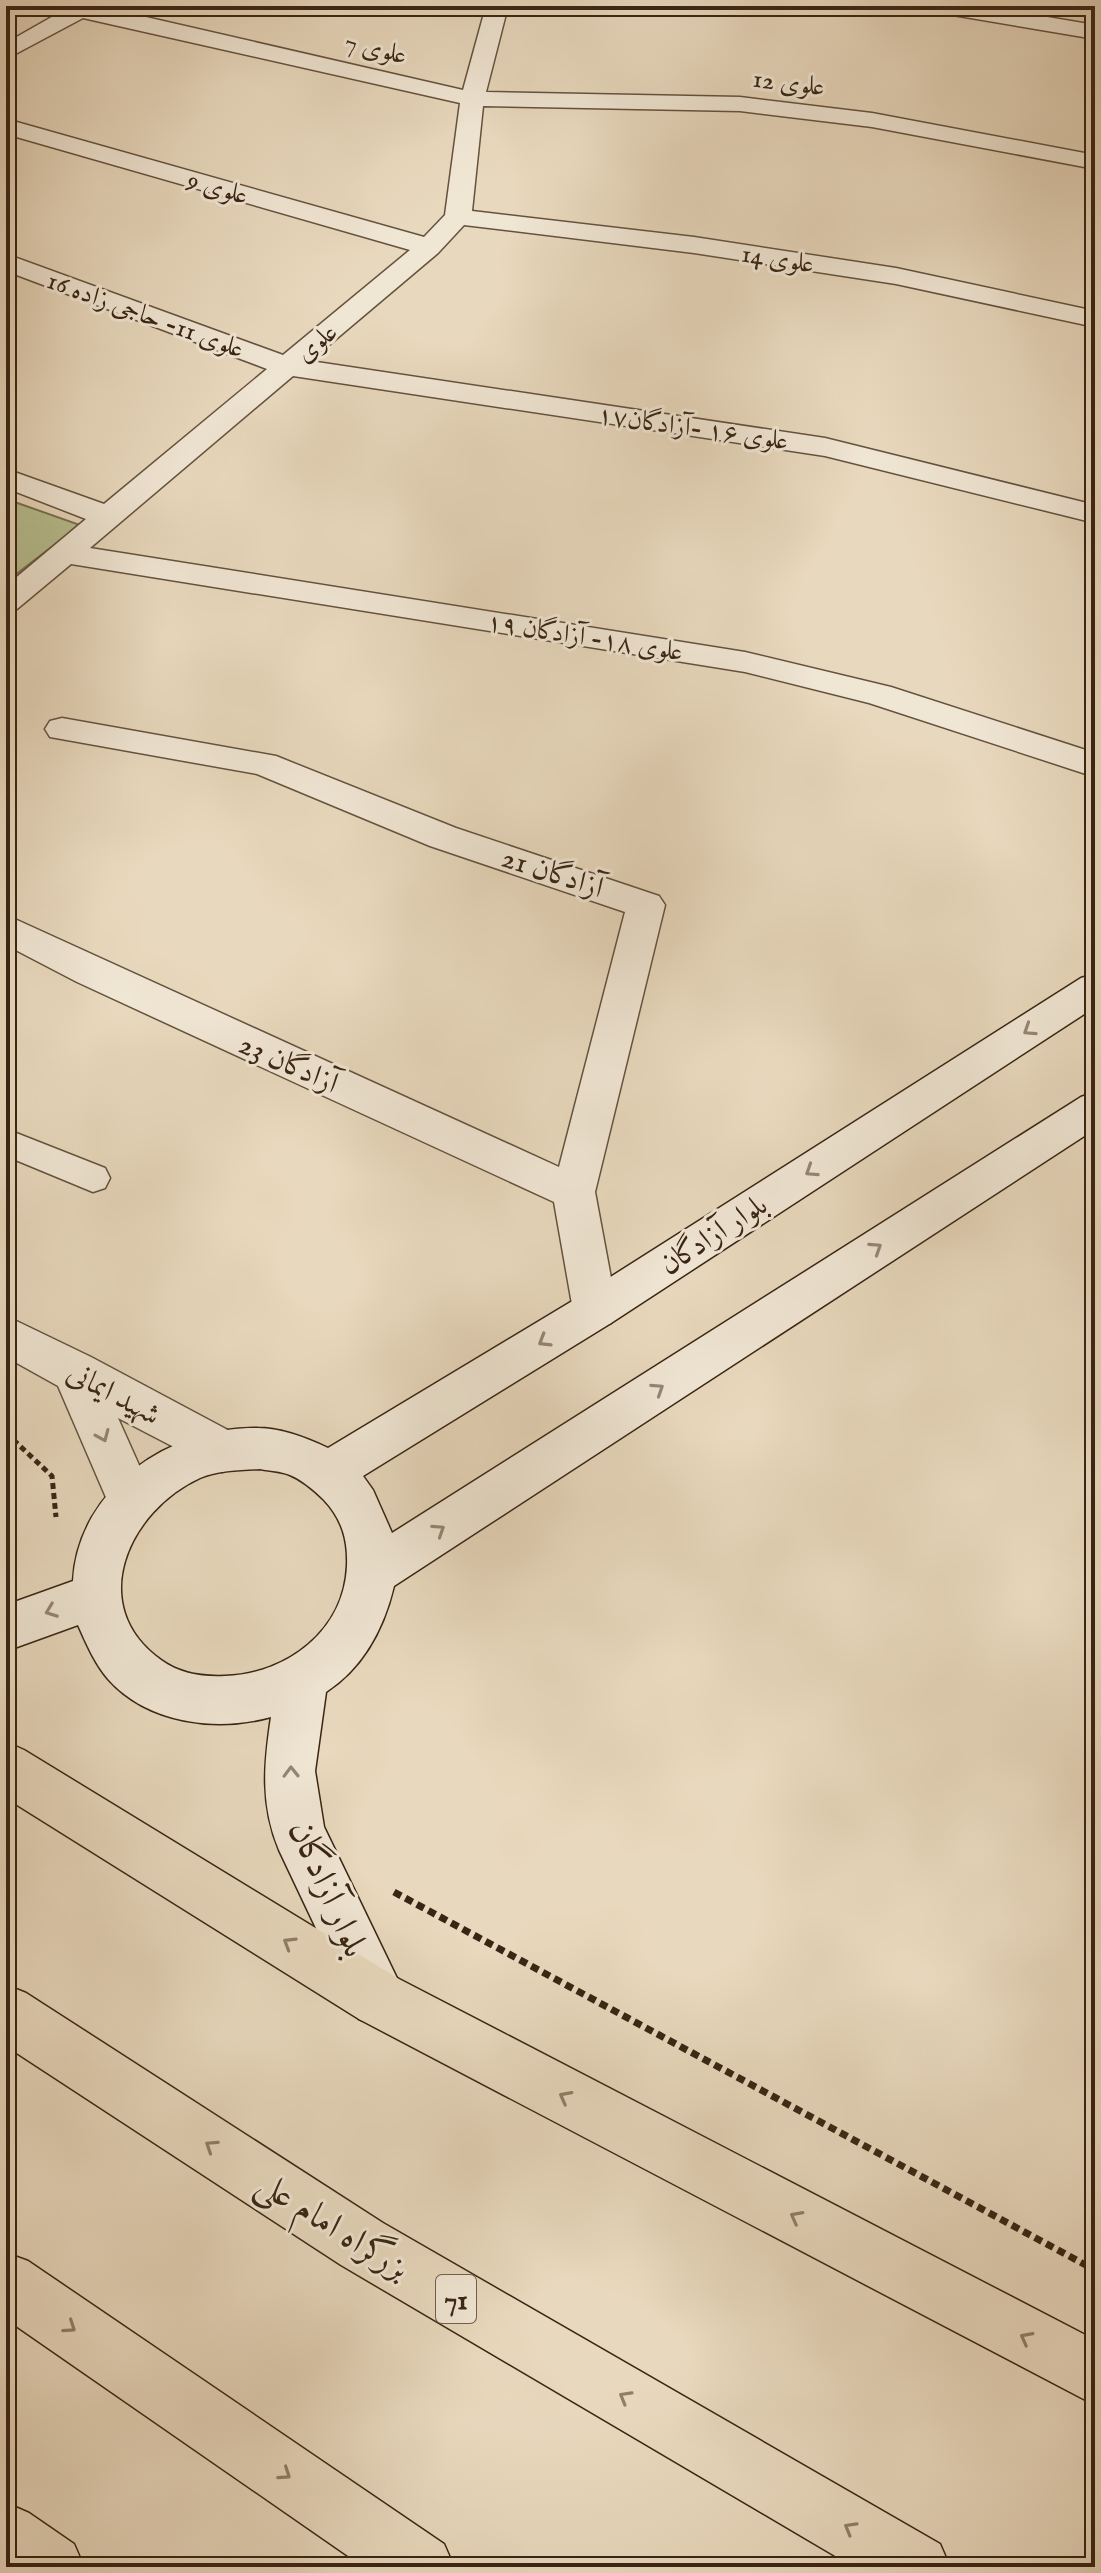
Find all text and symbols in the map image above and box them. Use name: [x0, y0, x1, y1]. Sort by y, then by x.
street label: علوی 7: [341, 26, 410, 73]
street label: علوی 12: [751, 63, 827, 104]
street label: علوی 9: [182, 164, 252, 213]
street label: علوی 14: [739, 237, 816, 281]
street label: علوی 11- حاجی زاده 16: [43, 264, 248, 366]
street label: علوی: [289, 316, 345, 370]
street label: علوی ۱۶ -آزادگان۱۷: [595, 399, 790, 458]
street label: علوی ۱٨- آزادگان ۱۹: [484, 606, 685, 669]
street label: آزادگان 21: [497, 839, 612, 909]
one-way arrow: [1024, 1021, 1038, 1036]
street label: آزادگان 23: [233, 1025, 347, 1105]
one-way arrow: [805, 1161, 820, 1176]
street label: بلوار آزادگان: [652, 1186, 775, 1285]
one-way arrow: [867, 1243, 882, 1258]
one-way arrow: [538, 1331, 553, 1346]
street label: شهید ایمانی: [60, 1354, 166, 1435]
one-way arrow: [649, 1384, 663, 1399]
one-way arrow: [93, 1428, 109, 1442]
one-way arrow: [430, 1524, 445, 1539]
one-way arrow: [45, 1602, 59, 1618]
one-way arrow: [282, 1765, 300, 1778]
street label: بلوار آزادگان: [277, 1813, 379, 1965]
one-way arrow: [283, 1938, 298, 1953]
one-way arrow: [559, 2091, 574, 2106]
one-way arrow: [206, 2141, 220, 2156]
street label: بزرگراه امام علی: [244, 2160, 419, 2297]
one-way arrow: [789, 2212, 804, 2227]
road number: 71: [436, 2275, 476, 2323]
one-way arrow: [62, 2317, 76, 2332]
one-way arrow: [1020, 2333, 1034, 2348]
one-way arrow: [619, 2391, 634, 2407]
one-way arrow: [276, 2464, 291, 2479]
one-way arrow: [844, 2522, 859, 2538]

